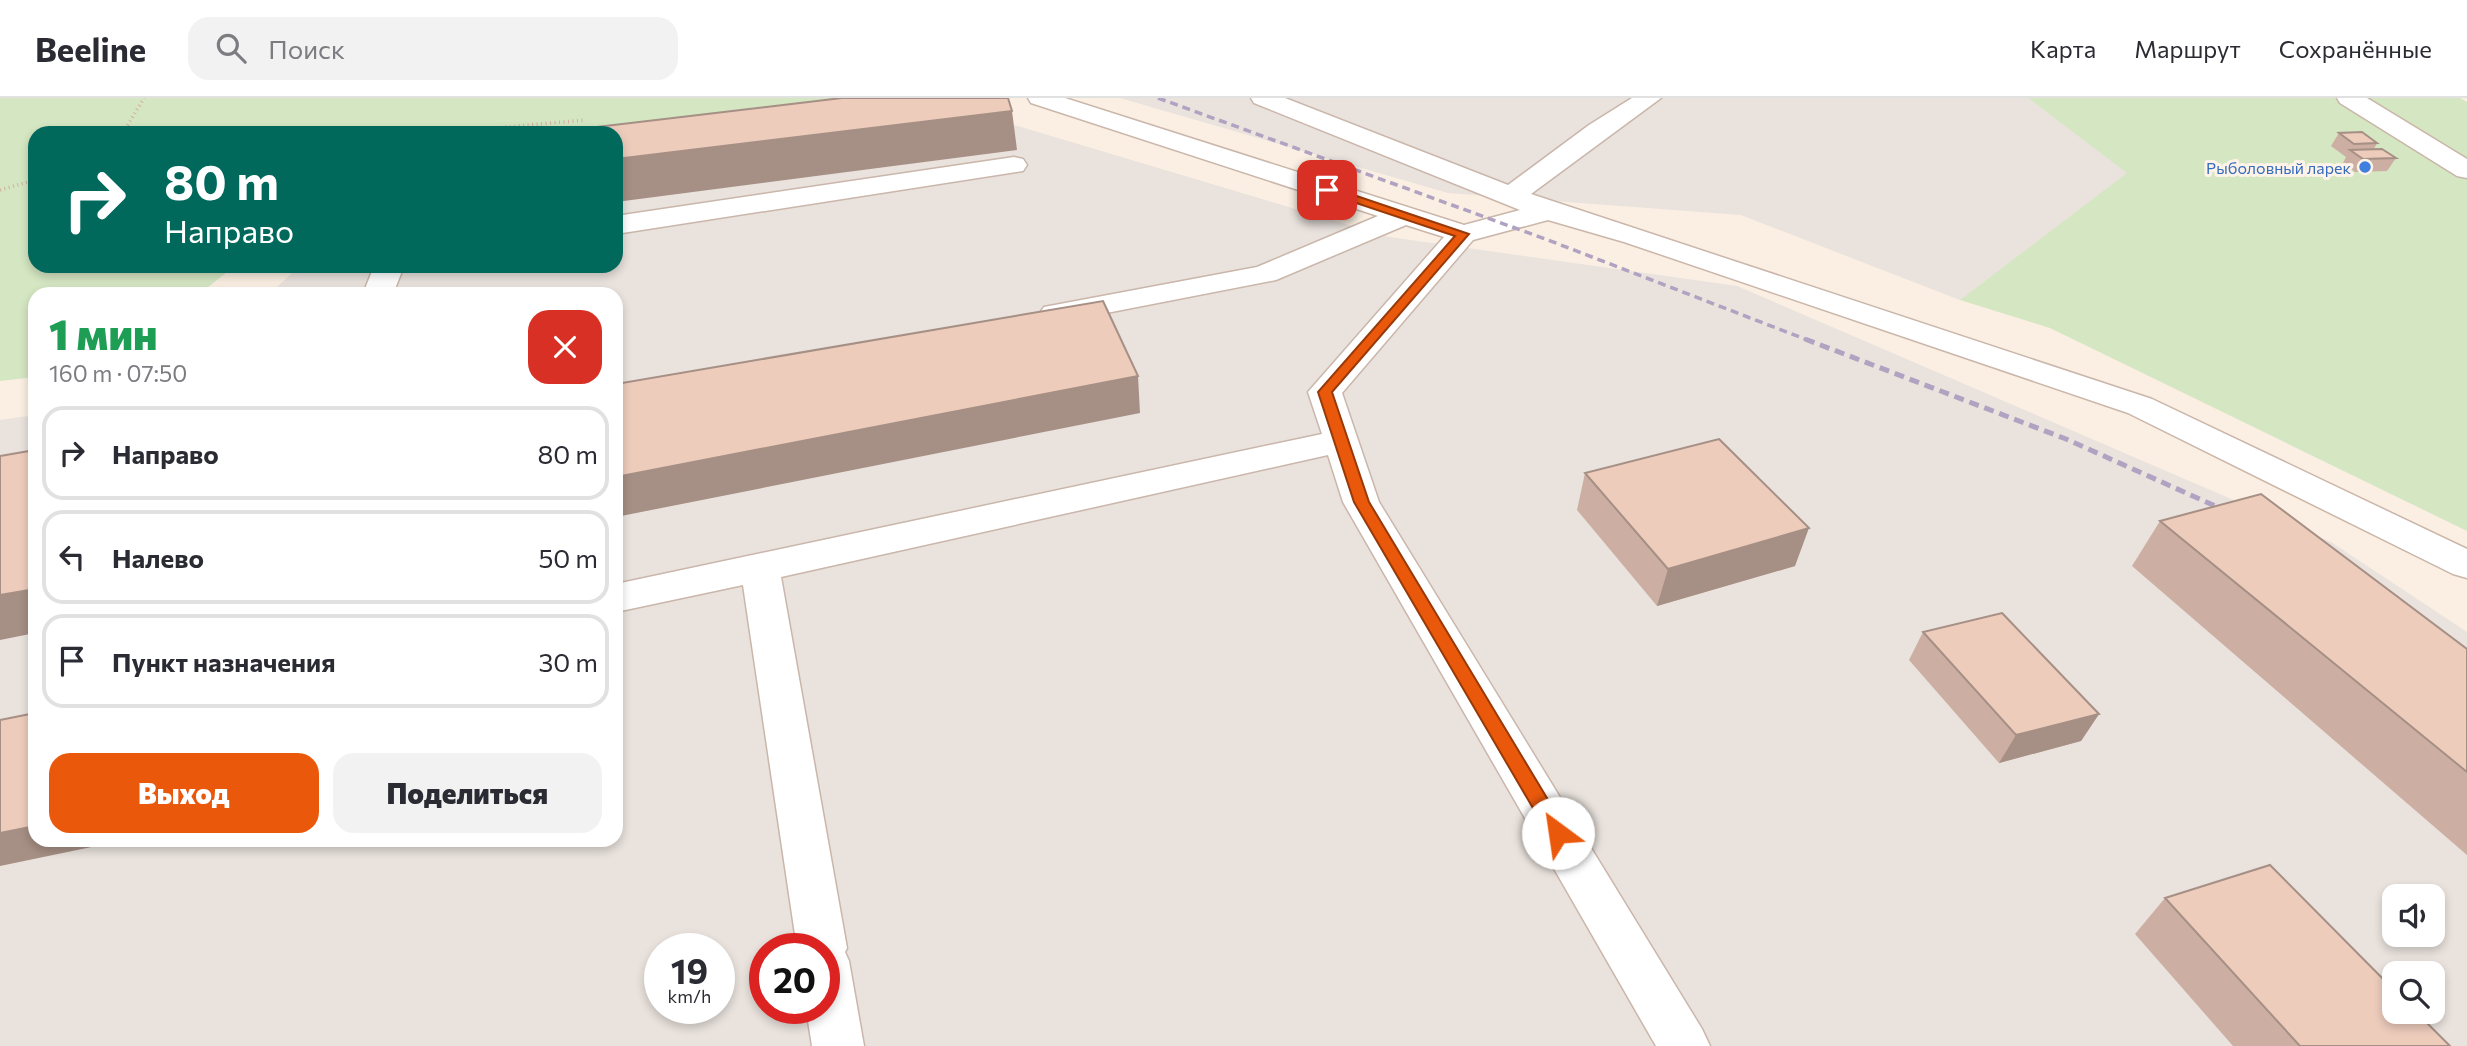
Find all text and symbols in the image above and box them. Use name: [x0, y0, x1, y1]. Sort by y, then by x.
search box: [188, 17, 678, 80]
text: Beeline: [35, 28, 146, 69]
icon: search: [212, 29, 250, 67]
text: Поиск: [268, 33, 345, 64]
text: Карта: [2030, 34, 2096, 63]
text: Маршрут: [2134, 34, 2241, 63]
text: Сохранённые: [2279, 34, 2432, 63]
text: 80 m: [164, 150, 279, 210]
icon: right: [49, 154, 140, 245]
place label: Рыболовный ларек: [2206, 158, 2351, 177]
marker: Рыболовный ларек: [2357, 159, 2373, 175]
pin: [1297, 160, 1357, 220]
icon: arrive: [1308, 171, 1346, 209]
text: Направо: [164, 210, 294, 250]
text: 1 мин: [49, 307, 158, 359]
button: close: [528, 310, 602, 384]
text: 160 m · 07:50: [49, 359, 187, 387]
icon: right: [53, 434, 91, 472]
text: Направо: [112, 438, 219, 469]
text: 80 m: [538, 438, 598, 469]
icon: left: [53, 538, 91, 576]
text: Налево: [112, 542, 204, 573]
text: 50 m: [538, 542, 598, 573]
icon: arrive: [53, 642, 91, 680]
text: Пункт назначения: [112, 646, 336, 677]
text: 30 m: [539, 646, 598, 677]
button: Выход: [49, 753, 319, 833]
button: Поделиться: [333, 753, 602, 833]
position arrow: [1521, 796, 1595, 870]
map controls: [2382, 884, 2445, 1024]
button: sound: [2382, 884, 2445, 947]
speed limit sign: 20: [749, 933, 840, 1024]
text: 19: [671, 948, 708, 991]
button: search: [2382, 961, 2445, 1024]
text: km/h: [668, 985, 711, 1007]

